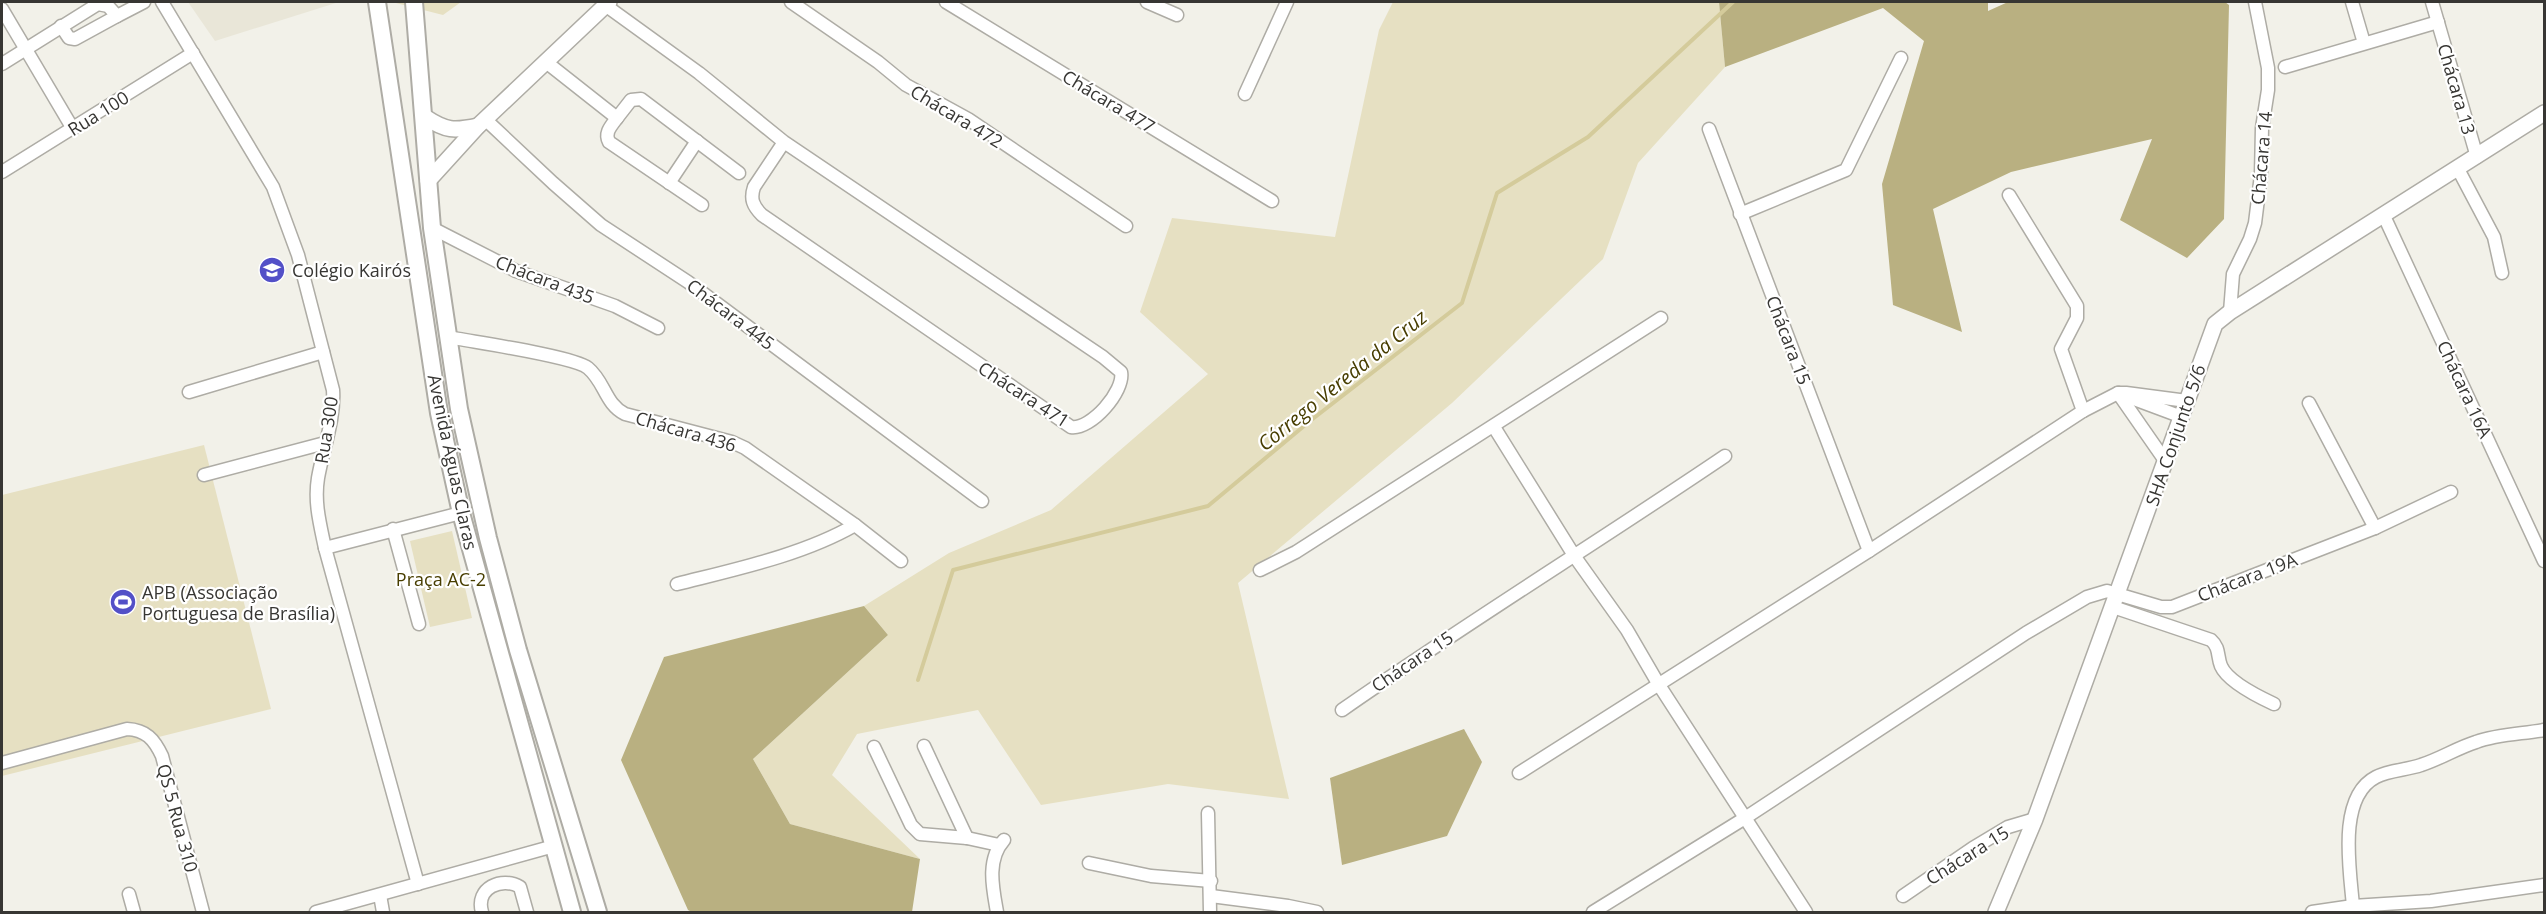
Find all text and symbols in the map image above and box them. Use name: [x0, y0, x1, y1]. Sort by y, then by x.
street label: Chácara 13: [2433, 41, 2481, 137]
street label: Chácara 477: [1058, 64, 1160, 138]
street label: Chácara 472: [906, 79, 1008, 153]
street label: Rua 100: [63, 85, 133, 141]
street label: Chácara 14: [2245, 110, 2277, 206]
street label: Chácara 435: [492, 249, 598, 309]
school or university icon: Colégio Kairós: [257, 255, 287, 285]
place label: Colégio Kairós: [292, 258, 411, 282]
street label: Chácara 445: [682, 273, 780, 355]
street label: Chácara 15: [1761, 292, 1817, 388]
water label: Córrego Vereda da Cruz: [1252, 303, 1432, 457]
street label: Chácara 16A: [2432, 336, 2498, 442]
street label: Chácara 471: [974, 356, 1074, 432]
street label: SHA Conjunto 5/6: [2140, 361, 2210, 509]
street label: Avenida Águas Claras: [423, 372, 483, 552]
street label: Rua 300: [309, 395, 343, 465]
street label: Chácara 436: [633, 405, 739, 457]
street label: Chácara 19A: [2194, 547, 2301, 607]
park label: Praça AC-2: [396, 567, 486, 591]
place label: APB (Associação Portuguesa de Brasília): [142, 580, 335, 625]
sports icon: APB (Associação Portuguesa de Brasília): [108, 587, 138, 617]
street label: Chácara 15: [1366, 625, 1458, 697]
street label: QS 5 Rua 310: [152, 761, 204, 875]
street label: Chácara 15: [1921, 820, 2013, 890]

